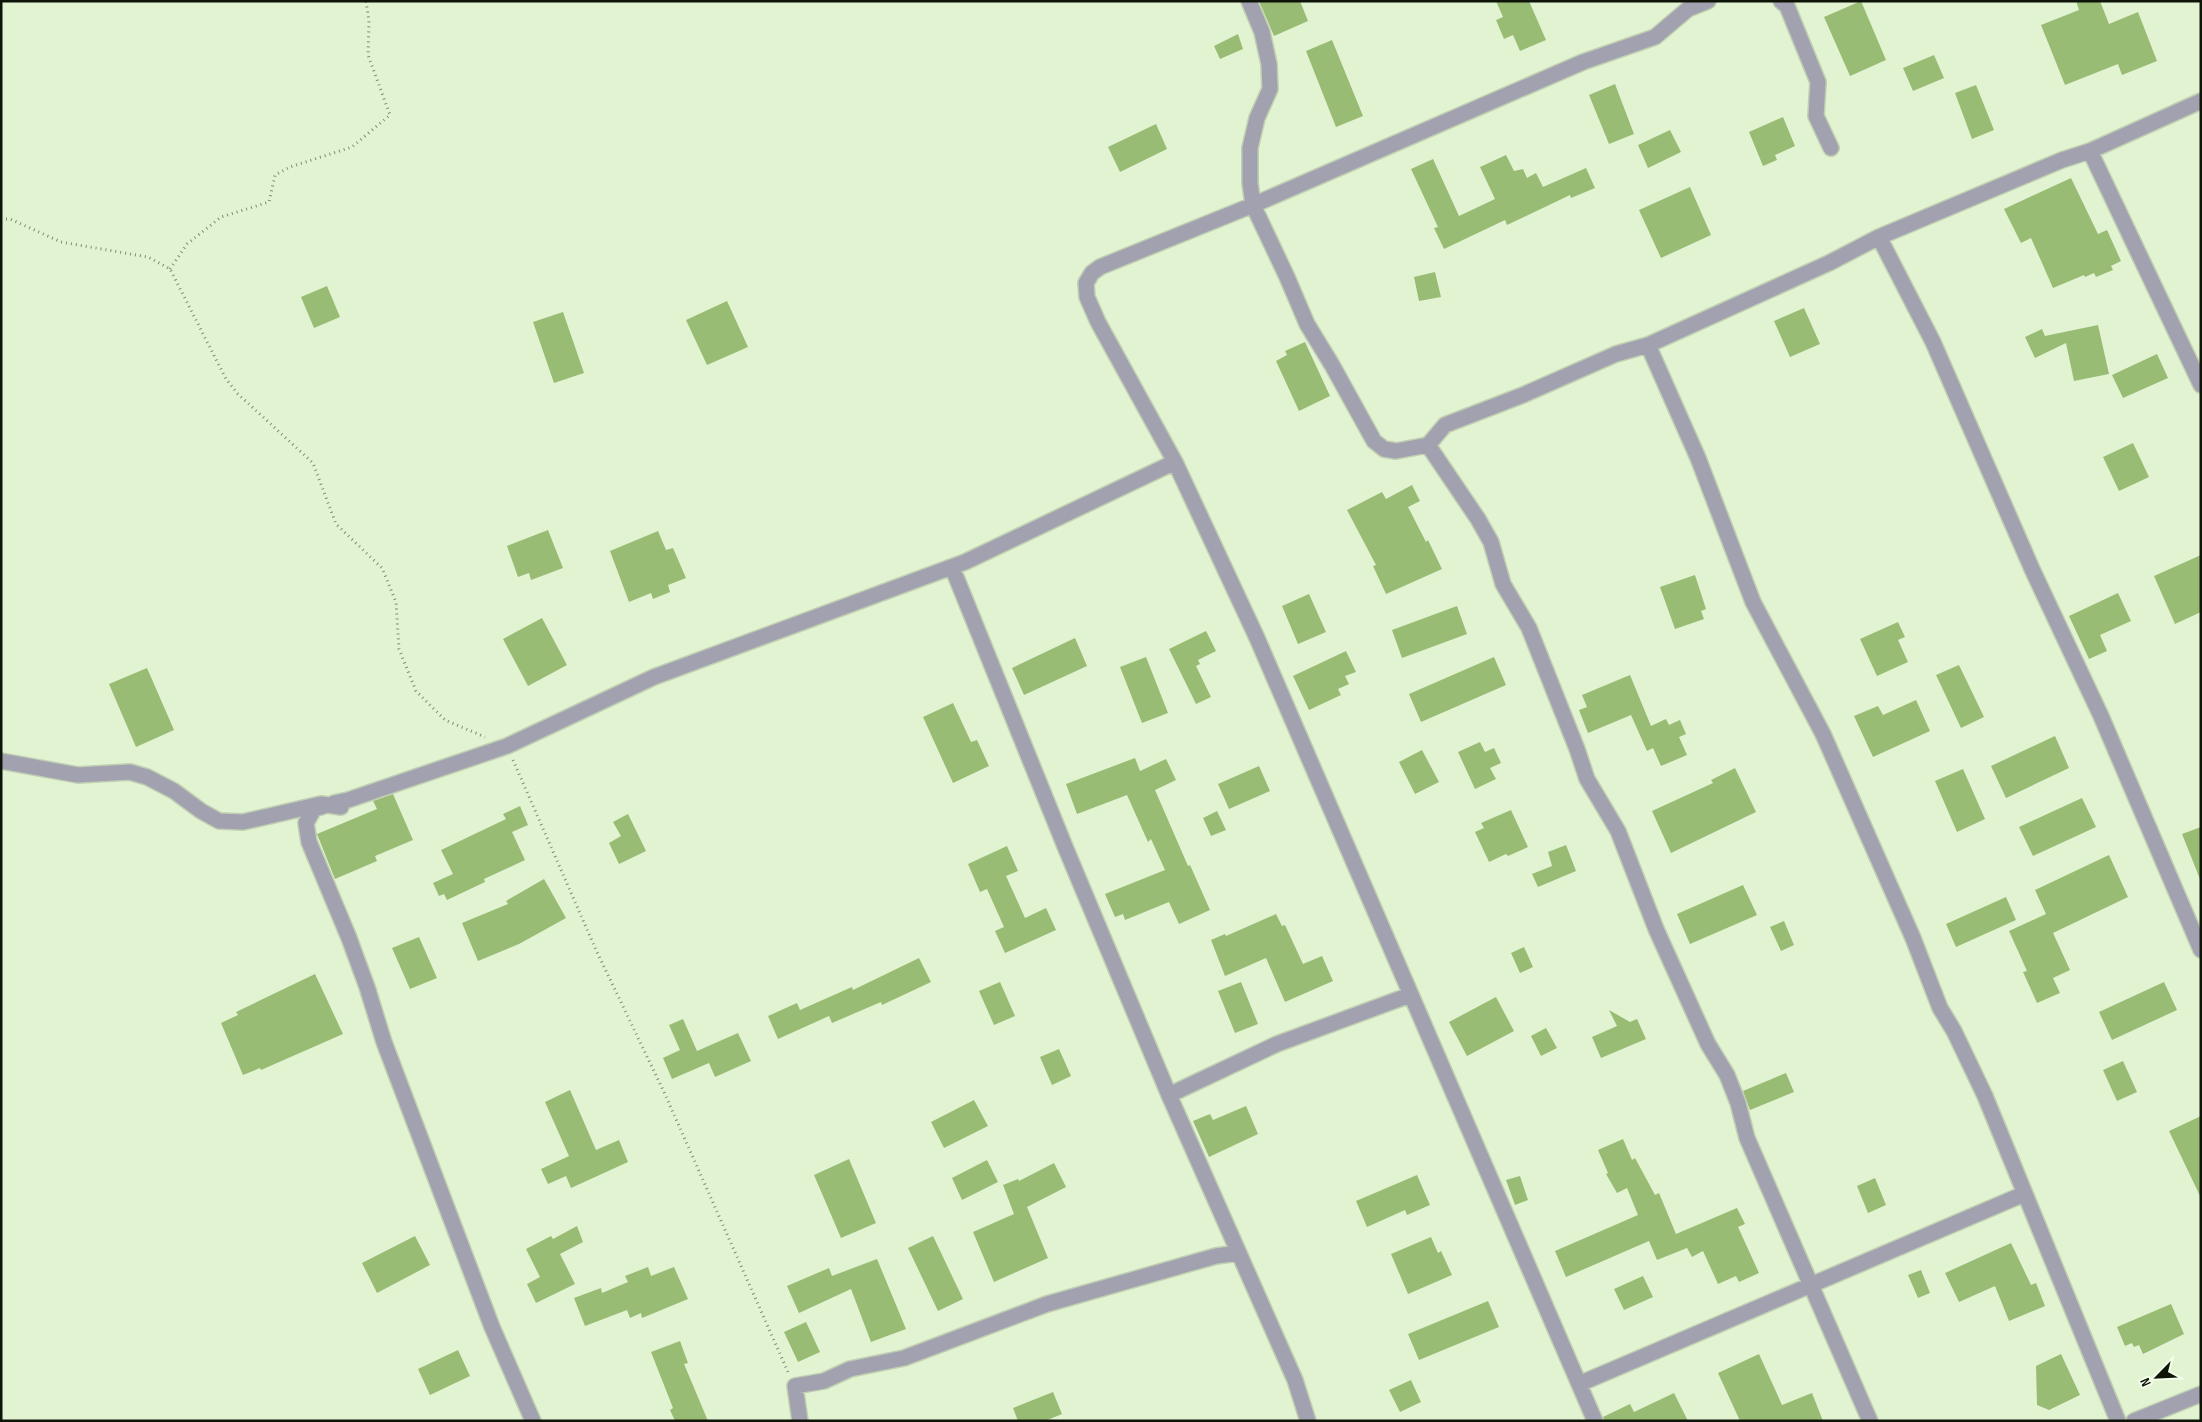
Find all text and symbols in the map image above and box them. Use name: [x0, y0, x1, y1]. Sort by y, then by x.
north arrow: [2132, 1352, 2182, 1402]
text: N: [2136, 1375, 2155, 1389]

